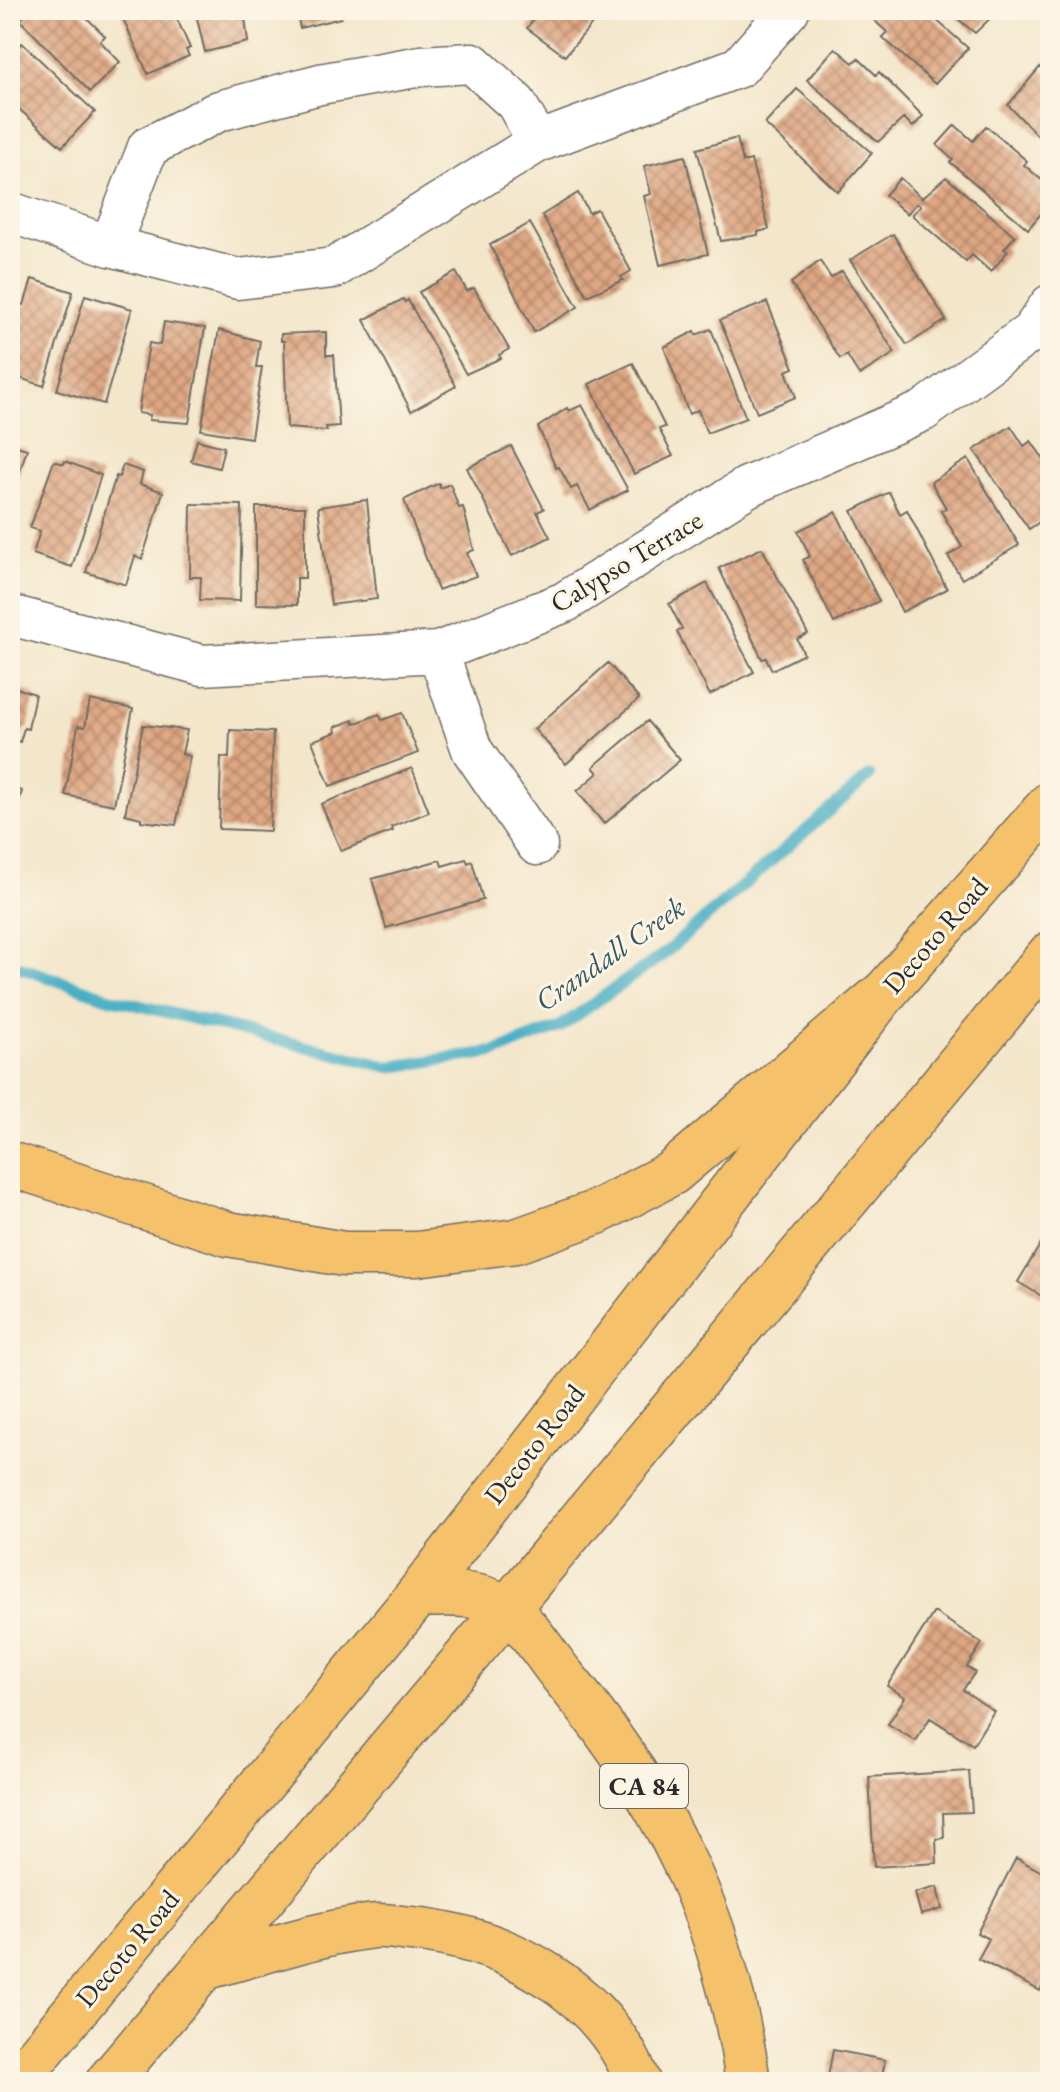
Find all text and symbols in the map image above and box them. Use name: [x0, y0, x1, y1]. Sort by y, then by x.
street label: Calypso Terrace: [543, 501, 709, 621]
street label: Decoto Road: [874, 868, 996, 1001]
water label: Crandall Creek: [527, 887, 693, 1020]
street label: Decoto Road: [476, 1376, 593, 1512]
road number: CA 84: [600, 1764, 688, 1808]
street label: Decoto Road: [67, 1881, 187, 2014]

